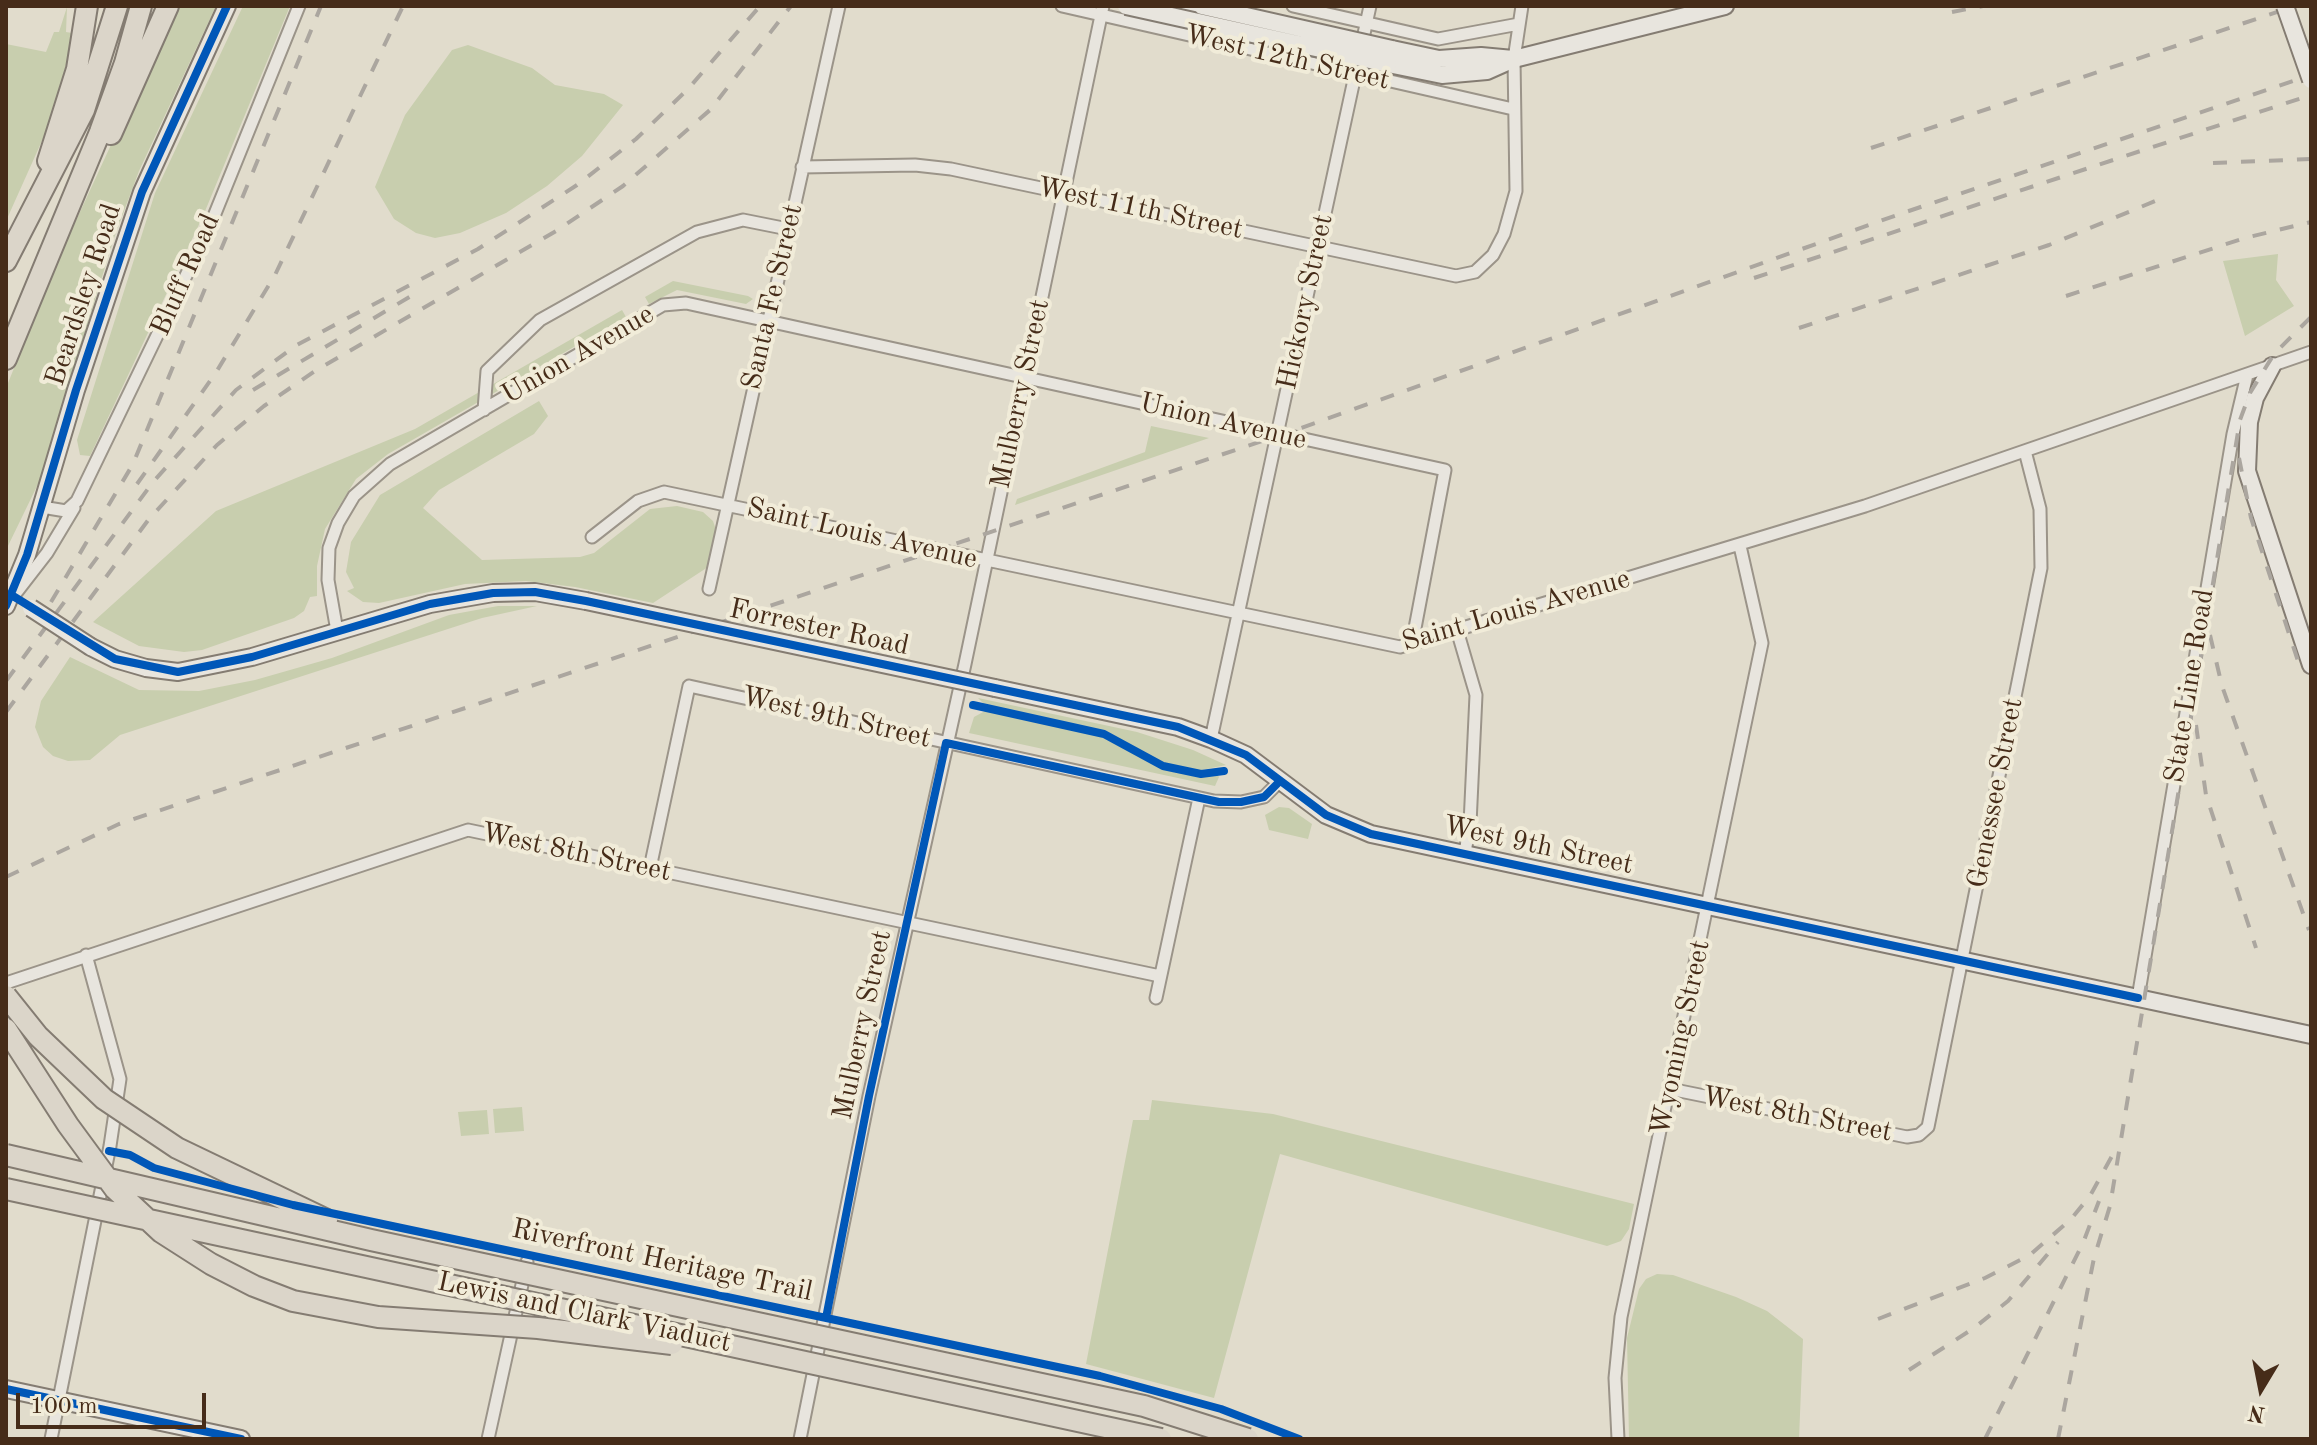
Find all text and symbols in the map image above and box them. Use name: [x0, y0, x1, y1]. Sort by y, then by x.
street label: West 12th Street: [1181, 18, 1393, 98]
street label: West 11th Street: [1034, 171, 1246, 247]
street label: Beardsley Road: [39, 200, 129, 390]
street label: Santa Fe Street: [735, 201, 811, 393]
street label: Bluff Road: [144, 209, 228, 341]
street label: Hickory Street: [1271, 211, 1341, 393]
street label: Mulberry Street: [985, 296, 1057, 492]
street label: Union Avenue: [496, 298, 660, 412]
street label: Union Avenue: [1136, 386, 1310, 458]
street label: Saint Louis Avenue: [743, 491, 981, 577]
street label: Saint Louis Avenue: [1398, 562, 1634, 660]
street label: State Line Road: [2158, 587, 2222, 785]
street label: Forrester Road: [726, 593, 912, 663]
street label: West 9th Street: [738, 680, 934, 756]
street label: Genessee Street: [1961, 695, 2031, 891]
street label: West 9th Street: [1440, 809, 1636, 883]
street label: West 8th Street: [478, 816, 674, 890]
street label: Mulberry Street: [827, 927, 899, 1123]
street label: Wyoming Street: [1644, 937, 1718, 1139]
street label: West 8th Street: [1699, 1080, 1895, 1150]
street label: Riverfront Heritage Trail: [509, 1213, 815, 1309]
street label: Lewis and Clark Viaduct: [434, 1265, 734, 1361]
north arrow: [2221, 1349, 2301, 1429]
scale bar: [20, 1377, 210, 1427]
text: 100 m: [30, 1395, 98, 1419]
text: N: [2247, 1400, 2267, 1425]

